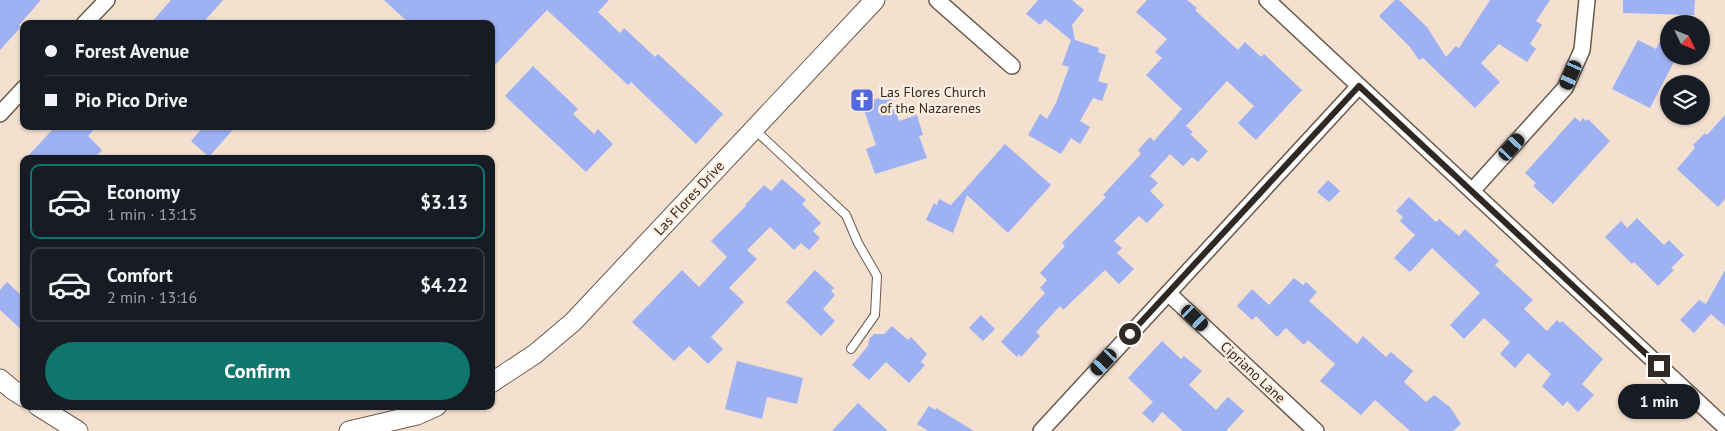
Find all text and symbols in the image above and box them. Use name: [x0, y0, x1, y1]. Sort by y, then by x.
north arrow: [1660, 15, 1710, 65]
map controls: [1660, 15, 1710, 125]
text: Forest Avenue: [75, 39, 189, 63]
car: [1558, 58, 1583, 92]
button: layers: [1660, 75, 1710, 125]
place label: Las Flores Church of the Nazarenes: [880, 83, 986, 117]
church icon: Las Flores Church of the Nazarenes: [849, 87, 875, 113]
text: Pio Pico Drive: [75, 88, 188, 112]
car: [1496, 131, 1527, 163]
street label: Las Flores Drive: [650, 157, 728, 239]
icon: car: [47, 179, 92, 224]
text: Economy: [107, 180, 180, 204]
text: $3.13: [420, 190, 468, 214]
text: 1 min · 13:15: [107, 204, 197, 224]
icon: car: [47, 262, 92, 307]
text: Comfort: [107, 263, 173, 287]
text: $4.22: [420, 273, 468, 297]
text: 2 min · 13:16: [107, 287, 197, 307]
car: [1178, 302, 1211, 334]
route start: [1119, 323, 1141, 345]
street label: Cipriano Lane: [1217, 337, 1289, 407]
button: Confirm: [45, 342, 470, 400]
car: [1088, 346, 1119, 378]
route end: [1648, 355, 1670, 377]
callout: 1 min: [1618, 384, 1700, 418]
text: 1 min: [1639, 391, 1679, 411]

